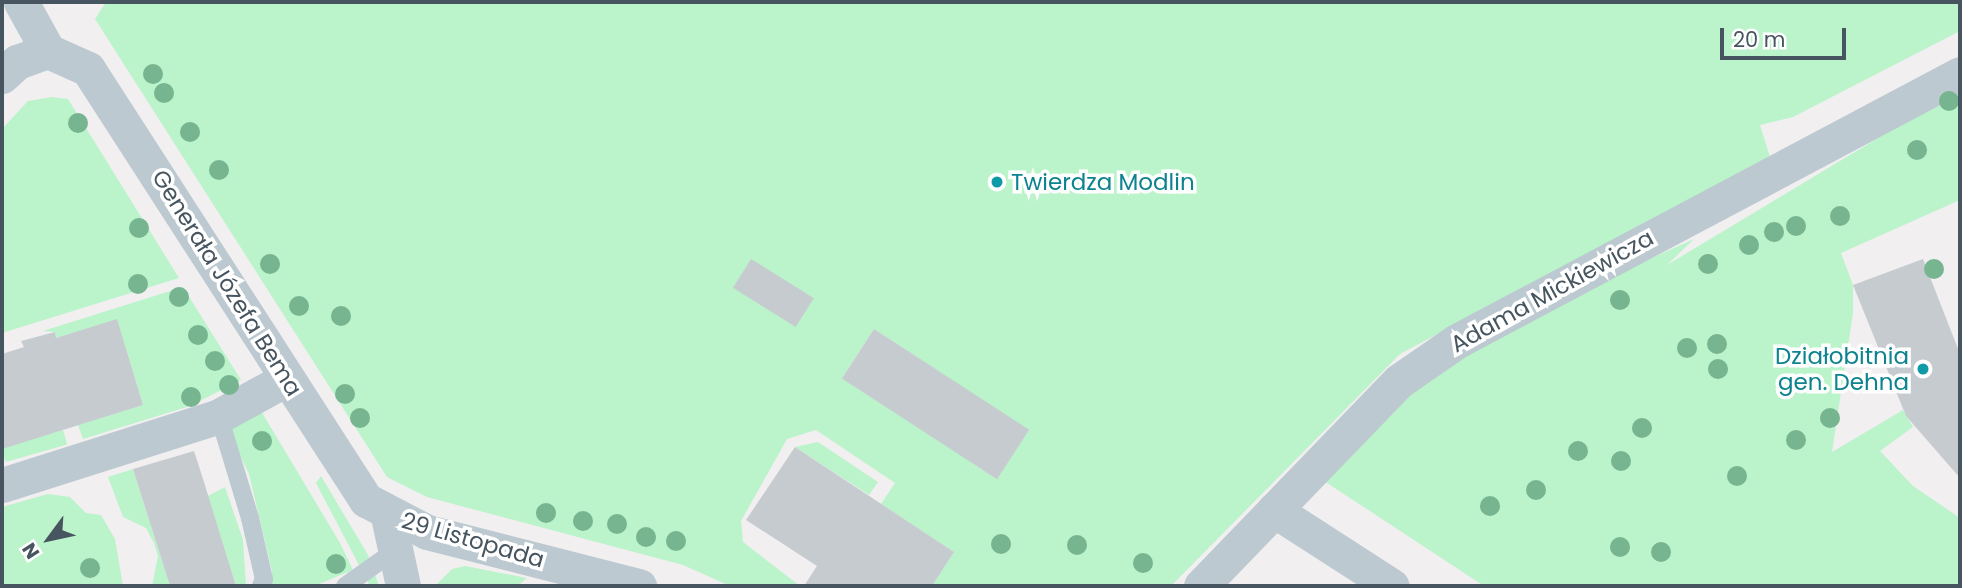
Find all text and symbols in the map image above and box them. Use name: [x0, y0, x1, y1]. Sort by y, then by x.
scale bar: [1724, 14, 1850, 58]
text: 20 m: [1733, 25, 1786, 54]
street label: Generała Józefa Bema: [146, 165, 308, 401]
place label: Twierdza Modlin: [1011, 168, 1195, 196]
marker: Twierdza Modlin: [989, 174, 1005, 190]
street label: Adama Mickiewicza: [1446, 224, 1658, 358]
place label: Działobitnia gen. Dehna: [1775, 342, 1909, 396]
marker: Działobitnia gen. Dehna: [1915, 361, 1931, 377]
north arrow: [14, 504, 84, 574]
street label: 29 Listopada: [399, 507, 547, 573]
text: N: [16, 537, 46, 564]

